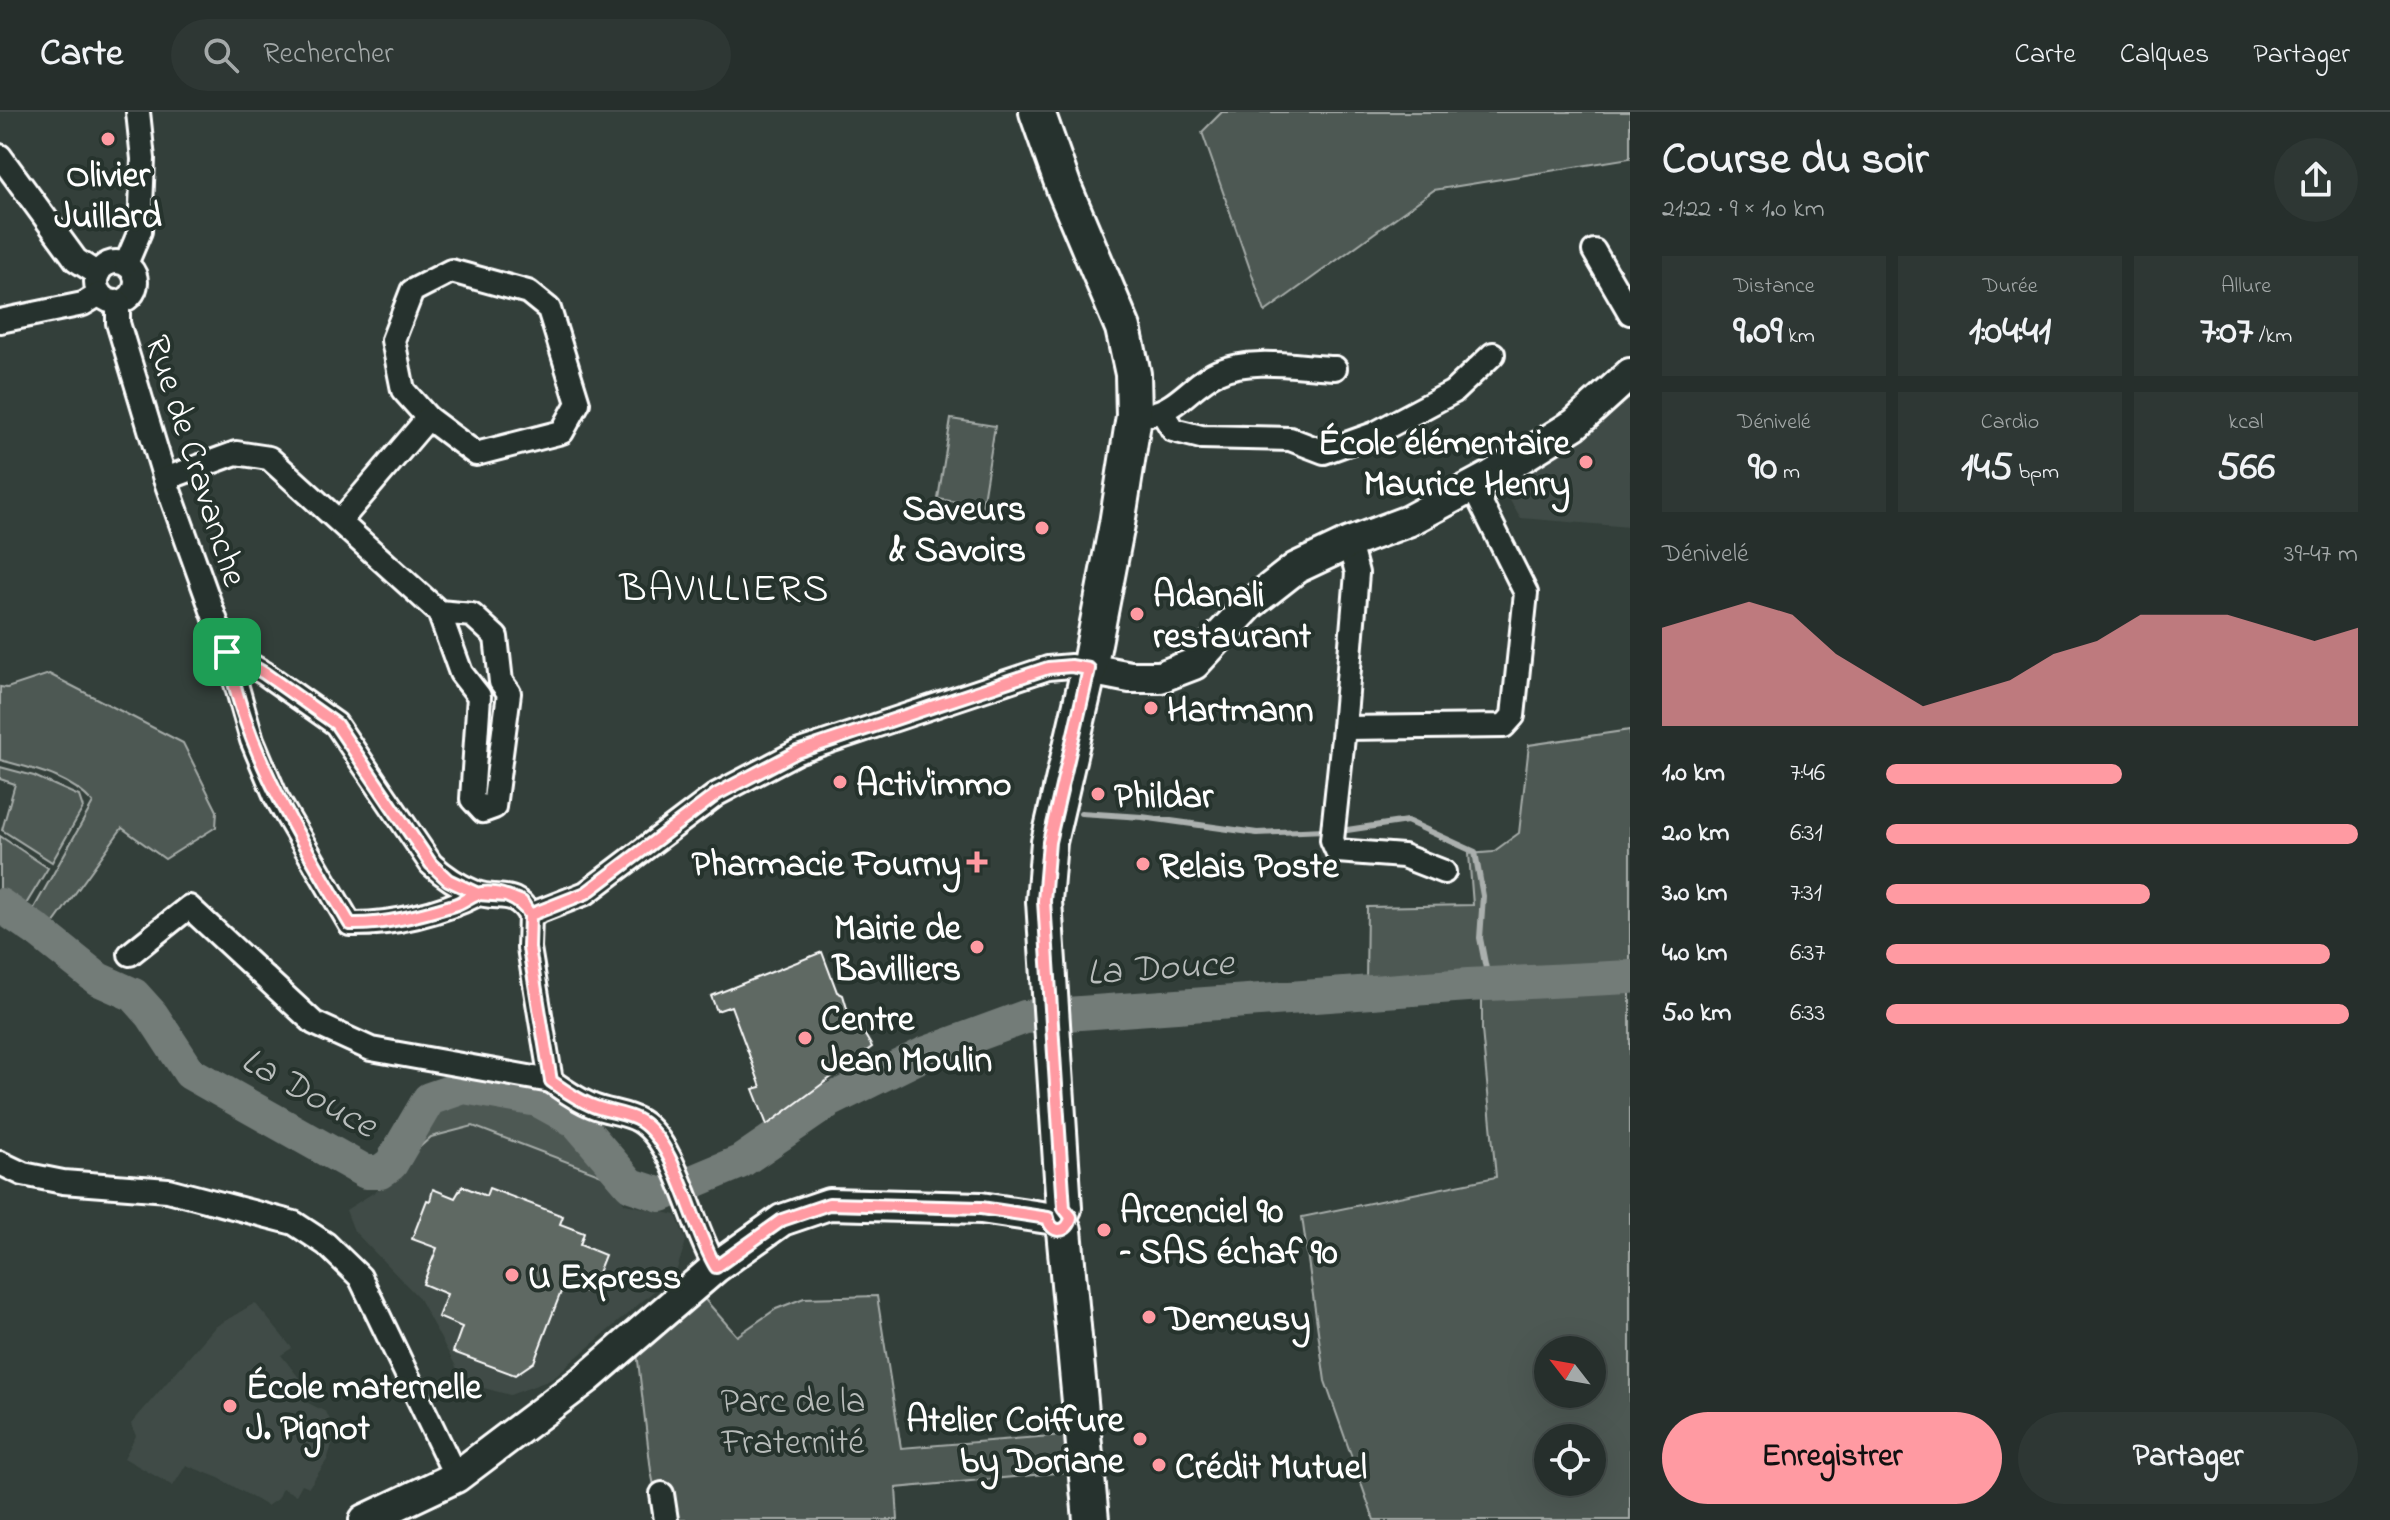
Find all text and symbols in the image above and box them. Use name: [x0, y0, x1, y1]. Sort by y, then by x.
search box: [171, 19, 731, 91]
text: Carte: [40, 27, 123, 83]
icon: search: [199, 33, 243, 77]
text: Rechercher: [263, 33, 394, 77]
text: Carte: [2015, 35, 2076, 76]
text: Calques: [2120, 35, 2209, 76]
text: Partager: [2253, 35, 2350, 76]
text: Course du soir: [1662, 129, 1928, 193]
marker: Olivier Juillard: [99, 130, 117, 148]
button: share: [2274, 138, 2358, 222]
place label: Olivier Juillard: [54, 151, 162, 245]
text: 21:22 · 9 × 1.0 km: [1662, 191, 1825, 229]
text: Distance: [1733, 271, 1815, 303]
text: Durée: [1982, 271, 2038, 303]
text: Allure: [2221, 271, 2271, 303]
text: 9.09: [1733, 303, 1783, 362]
text: 1:04:41: [1969, 303, 2051, 362]
text: 7:07: [2200, 303, 2253, 362]
text: km: [1783, 321, 1815, 353]
text: /km: [2253, 321, 2292, 353]
street label: Rue de Cravanche: [128, 329, 260, 595]
text: Dénivelé: [1737, 407, 1811, 439]
text: Cardio: [1981, 407, 2039, 439]
text: kcal: [2229, 407, 2263, 439]
place label: École élémentaire Maurice Henry: [1318, 419, 1571, 513]
text: 90: [1748, 439, 1777, 498]
text: 145: [1961, 439, 2013, 498]
text: 566: [2217, 439, 2275, 498]
marker: École élémentaire Maurice Henry: [1577, 453, 1595, 471]
text: m: [1777, 457, 1800, 489]
text: bpm: [2013, 457, 2059, 489]
place label: Saveurs & Savoirs: [888, 485, 1026, 579]
marker: Saveurs & Savoirs: [1033, 519, 1051, 537]
text: Dénivelé: [1662, 536, 1749, 574]
text: 39–47 m: [2284, 536, 2358, 574]
district label: BAVILLIERS: [619, 561, 830, 620]
place label: Adanali restaurant: [1153, 571, 1312, 665]
marker: Adanali restaurant: [1128, 605, 1146, 623]
pin: [193, 618, 261, 686]
icon: arrive: [205, 630, 249, 674]
place label: Hartmann: [1167, 686, 1313, 739]
marker: Hartmann: [1142, 699, 1160, 717]
text: 1.0 km: [1662, 755, 1725, 793]
text: 7:46: [1790, 755, 1825, 793]
place label: Activ'immo: [856, 760, 1011, 813]
place label: Phildar: [1114, 772, 1214, 825]
marker: Activ'immo: [831, 773, 849, 791]
marker: Phildar: [1089, 785, 1107, 803]
text: 2.0 km: [1662, 815, 1730, 853]
text: 6:31: [1790, 815, 1823, 853]
place label: Pharmacie Fourny: [691, 840, 961, 893]
place label: Relais Poste: [1159, 842, 1339, 895]
marker: Pharmacie Fourny: [968, 853, 986, 871]
marker: Relais Poste: [1134, 855, 1152, 873]
text: 3.0 km: [1662, 875, 1727, 913]
text: 7:31: [1790, 875, 1822, 913]
place label: Mairie de Bavilliers: [831, 904, 962, 998]
text: 4.0 km: [1662, 935, 1727, 973]
text: 6:37: [1790, 935, 1825, 973]
water label: La Douce: [1085, 937, 1238, 1003]
marker: Mairie de Bavilliers: [968, 938, 986, 956]
place label: Centre Jean Moulin: [821, 995, 992, 1089]
text: 5.0 km: [1662, 995, 1731, 1033]
text: 6:33: [1790, 995, 1825, 1033]
marker: Centre Jean Moulin: [796, 1029, 814, 1047]
water label: La Douce: [230, 1034, 388, 1156]
place label: Arcenciel 90 – SAS échaf 90: [1119, 1187, 1338, 1281]
marker: Arcenciel 90 – SAS échaf 90: [1095, 1221, 1113, 1239]
place label: U Express: [528, 1253, 681, 1306]
marker: U Express: [503, 1266, 521, 1284]
place label: Demeusy: [1163, 1295, 1310, 1348]
marker: Demeusy: [1140, 1308, 1158, 1326]
north arrow: [1534, 1336, 1606, 1408]
map controls: [1534, 1336, 1606, 1496]
place label: École maternelle J. Pignot: [246, 1363, 482, 1458]
park label: Parc de la Fraternité: [720, 1377, 866, 1471]
place label: Atelier Coiffure by Doriane: [906, 1396, 1125, 1490]
marker: École maternelle J. Pignot: [221, 1397, 239, 1415]
button: Enregistrer: [1662, 1412, 2002, 1504]
button: Partager: [2018, 1412, 2358, 1504]
button: locate: [1534, 1424, 1606, 1496]
marker: Atelier Coiffure by Doriane: [1131, 1430, 1149, 1448]
place label: Crédit Mutuel: [1175, 1443, 1367, 1496]
marker: Crédit Mutuel: [1150, 1456, 1168, 1474]

